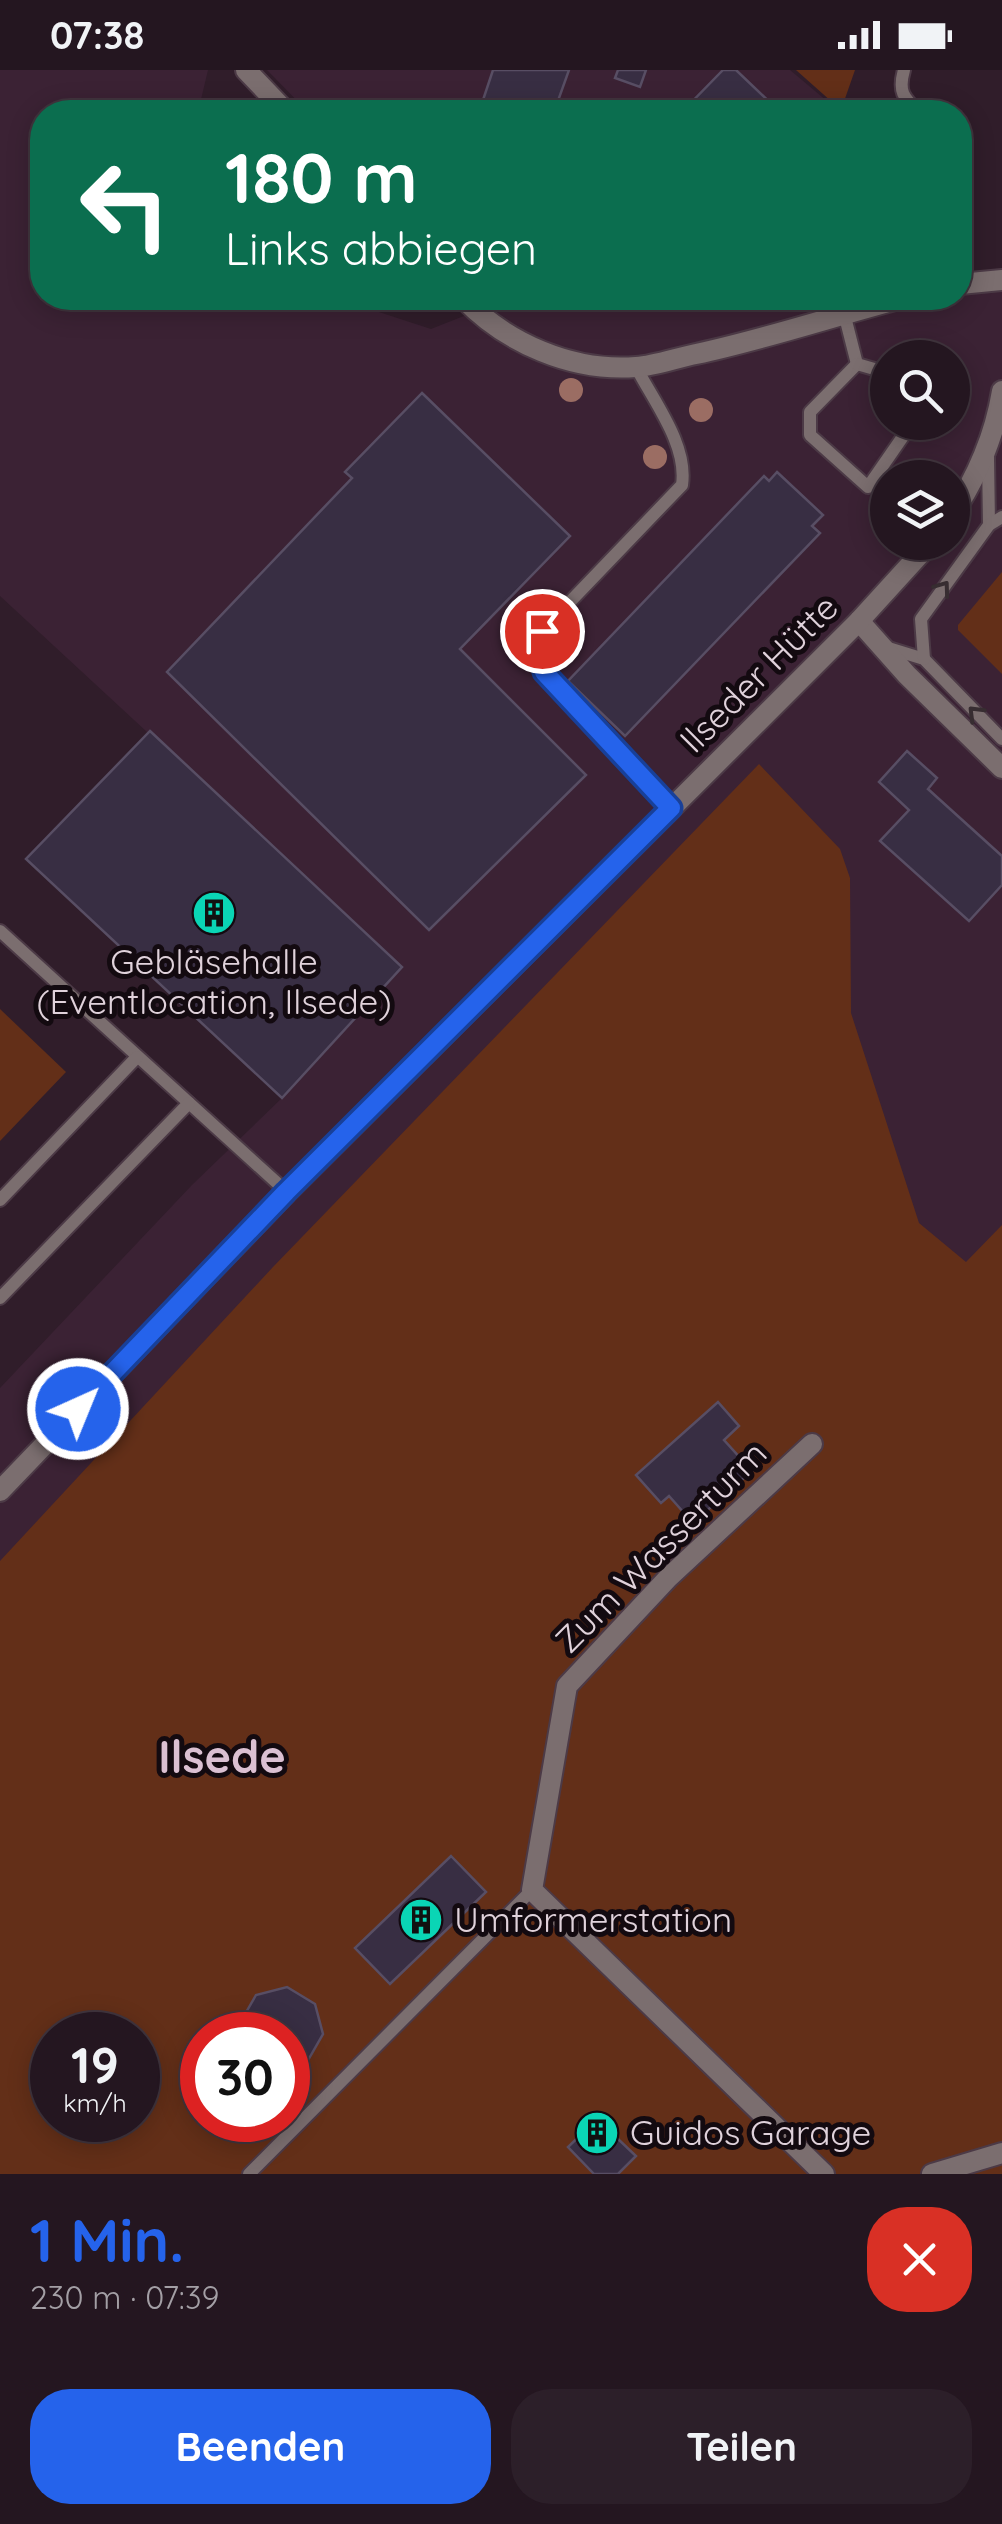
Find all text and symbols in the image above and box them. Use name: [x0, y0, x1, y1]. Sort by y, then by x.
text: 07:38: [50, 11, 144, 59]
text: 180 m: [225, 133, 418, 221]
icon: left: [60, 140, 190, 270]
text: Links abbiegen: [225, 220, 537, 276]
map controls: [870, 340, 970, 560]
button: search: [870, 340, 970, 440]
button: layers: [870, 460, 970, 560]
one-way arrow: [931, 581, 949, 599]
street label: Ilseder Hütte: [670, 585, 846, 761]
pin: [500, 589, 585, 674]
icon: arrive: [515, 604, 570, 659]
one-way arrow: [968, 706, 986, 724]
building icon: Gebläsehalle (Eventlocation, Ilsede): [191, 890, 237, 936]
place label: Gebläsehalle (Eventlocation, Ilsede): [37, 939, 391, 1023]
position arrow: [26, 1357, 130, 1461]
street label: Zum Wasserturm: [545, 1431, 775, 1661]
district label: Ilsede: [158, 1728, 286, 1784]
building icon: Umformerstation: [398, 1897, 444, 1943]
place label: Umformerstation: [454, 1897, 732, 1941]
speed limit sign: 30: [180, 2012, 310, 2142]
text: 19: [71, 2033, 119, 2096]
text: km/h: [63, 2087, 127, 2118]
building icon: Guidos Garage: [574, 2110, 620, 2156]
place label: Guidos Garage: [630, 2110, 871, 2154]
text: 1 Min.: [30, 2202, 184, 2277]
button: close: [867, 2207, 972, 2312]
text: 230 m · 07:39: [30, 2277, 219, 2317]
button: Beenden: [30, 2389, 491, 2504]
button: Teilen: [511, 2389, 972, 2504]

